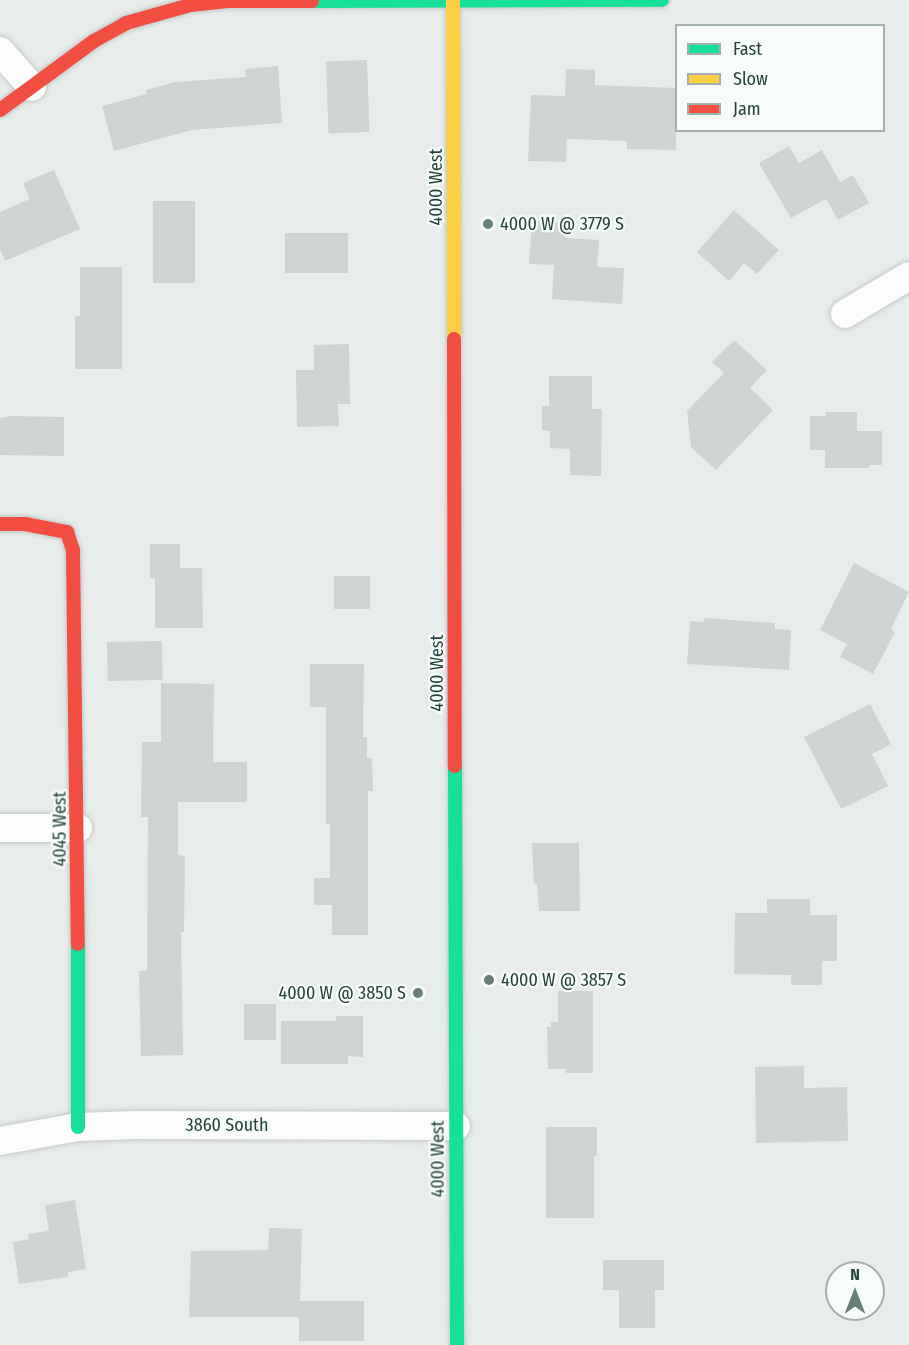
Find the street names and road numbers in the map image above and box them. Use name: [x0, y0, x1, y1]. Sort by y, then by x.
street label: 4000 West: [425, 149, 447, 225]
street label: 4000 West: [426, 635, 448, 711]
street label: 4045 West: [49, 792, 71, 866]
street label: 3860 South: [186, 1114, 268, 1136]
street label: 4000 West: [427, 1121, 449, 1197]

